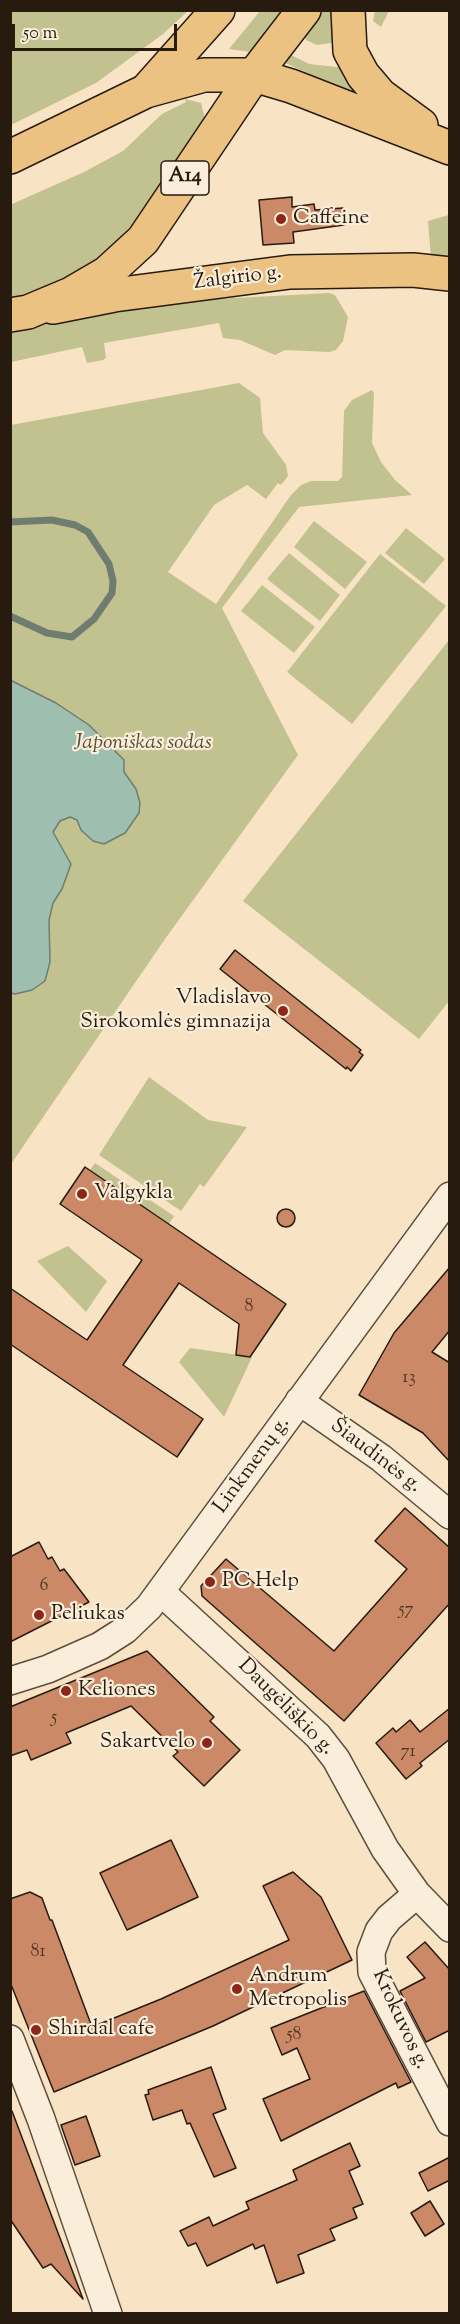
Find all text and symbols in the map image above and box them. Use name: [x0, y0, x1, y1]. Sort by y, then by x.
scale bar: [15, 12, 180, 50]
text: 50 m: [23, 21, 57, 47]
road number: A14: [161, 161, 209, 195]
place label: Caffeine: [293, 206, 369, 232]
marker: Caffeine: [274, 212, 288, 226]
street label: Žalgirio g.: [193, 261, 283, 297]
park label: Japoniškas sodas: [74, 731, 212, 757]
place label: Vladislavo Sirokomlės gimnazija: [80, 986, 271, 1036]
marker: Vladislavo Sirokomlės gimnazija: [276, 1004, 290, 1018]
place label: Valgykla: [94, 1181, 173, 1207]
marker: Valgykla: [75, 1187, 89, 1201]
house number: 8: [245, 1297, 253, 1319]
house number: 13: [402, 1368, 416, 1390]
street label: Linkmenų g.: [209, 1413, 297, 1519]
street label: Šiaudinės g.: [324, 1414, 426, 1500]
place label: PC Help: [222, 1569, 299, 1595]
marker: PC Help: [203, 1575, 217, 1589]
house number: 6: [40, 1576, 48, 1598]
house number: 57: [398, 1600, 414, 1622]
place label: Peliukas: [51, 1602, 125, 1628]
marker: Peliukas: [32, 1608, 46, 1622]
street label: Daugėliškio g.: [231, 1654, 339, 1762]
place label: Keliones: [78, 1678, 155, 1704]
marker: Keliones: [59, 1684, 73, 1698]
house number: 5: [51, 1708, 57, 1730]
place label: Sakartvelo: [100, 1730, 195, 1756]
marker: Sakartvelo: [200, 1736, 214, 1750]
house number: 71: [400, 1742, 416, 1764]
house number: 81: [30, 1942, 46, 1964]
place label: Andrum Metropolis: [249, 1964, 347, 2014]
street label: Krokuvos g.: [365, 1966, 433, 2074]
marker: Andrum Metropolis: [230, 1982, 244, 1996]
place label: Shirdal cafe: [48, 2017, 154, 2043]
marker: Shirdal cafe: [29, 2023, 43, 2037]
house number: 58: [286, 2025, 302, 2047]

